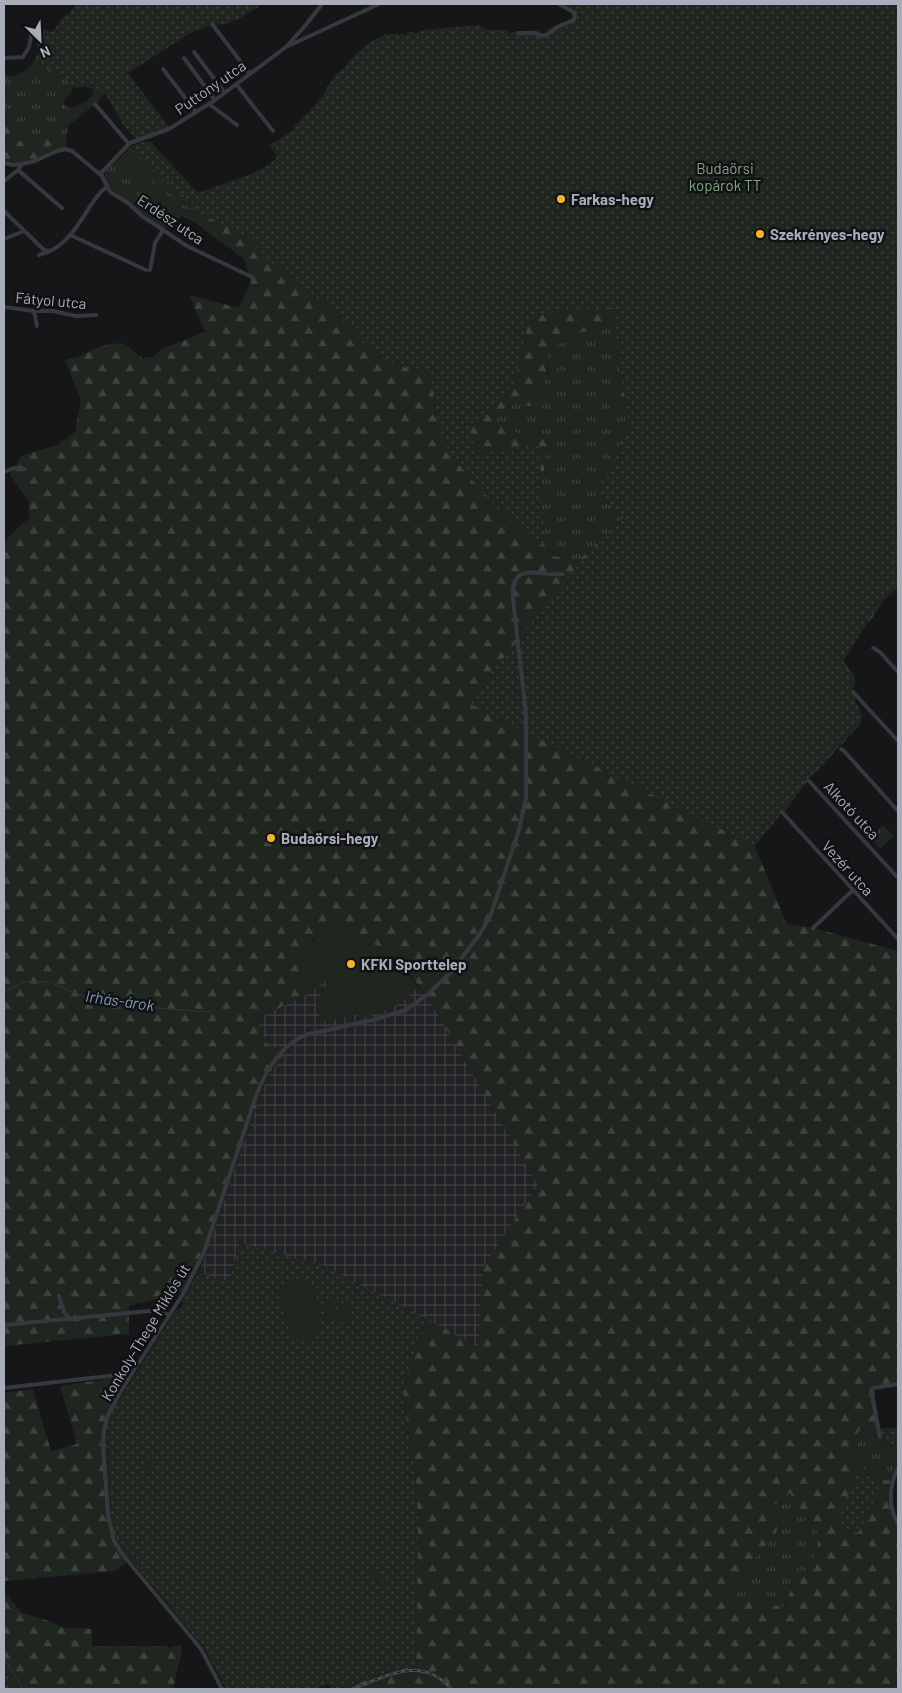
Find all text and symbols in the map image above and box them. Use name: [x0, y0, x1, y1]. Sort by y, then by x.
north arrow: [15, 15, 65, 65]
text: N: [38, 43, 53, 62]
street label: Puttony utca: [171, 56, 249, 118]
park label: Budaörsi kopárok TT: [689, 159, 761, 194]
street label: Erdész utca: [134, 190, 208, 248]
place label: Farkas-hegy: [571, 190, 654, 208]
marker: Farkas-hegy: [555, 193, 567, 205]
place label: Szekrényes-hegy: [770, 225, 885, 243]
marker: Szekrényes-hegy: [754, 228, 766, 240]
street label: Fátyol utca: [15, 288, 87, 312]
street label: Alkotó utca: [821, 777, 883, 843]
place label: Budaörsi-hegy: [281, 829, 379, 847]
marker: Budaörsi-hegy: [265, 832, 277, 844]
street label: Vezér utca: [819, 837, 877, 899]
place label: KFKI Sporttelep: [361, 955, 467, 973]
marker: KFKI Sporttelep: [345, 958, 357, 970]
water label: Irhás-árok: [84, 986, 156, 1014]
street label: Konkoly-Thege Miklós út: [97, 1260, 193, 1404]

